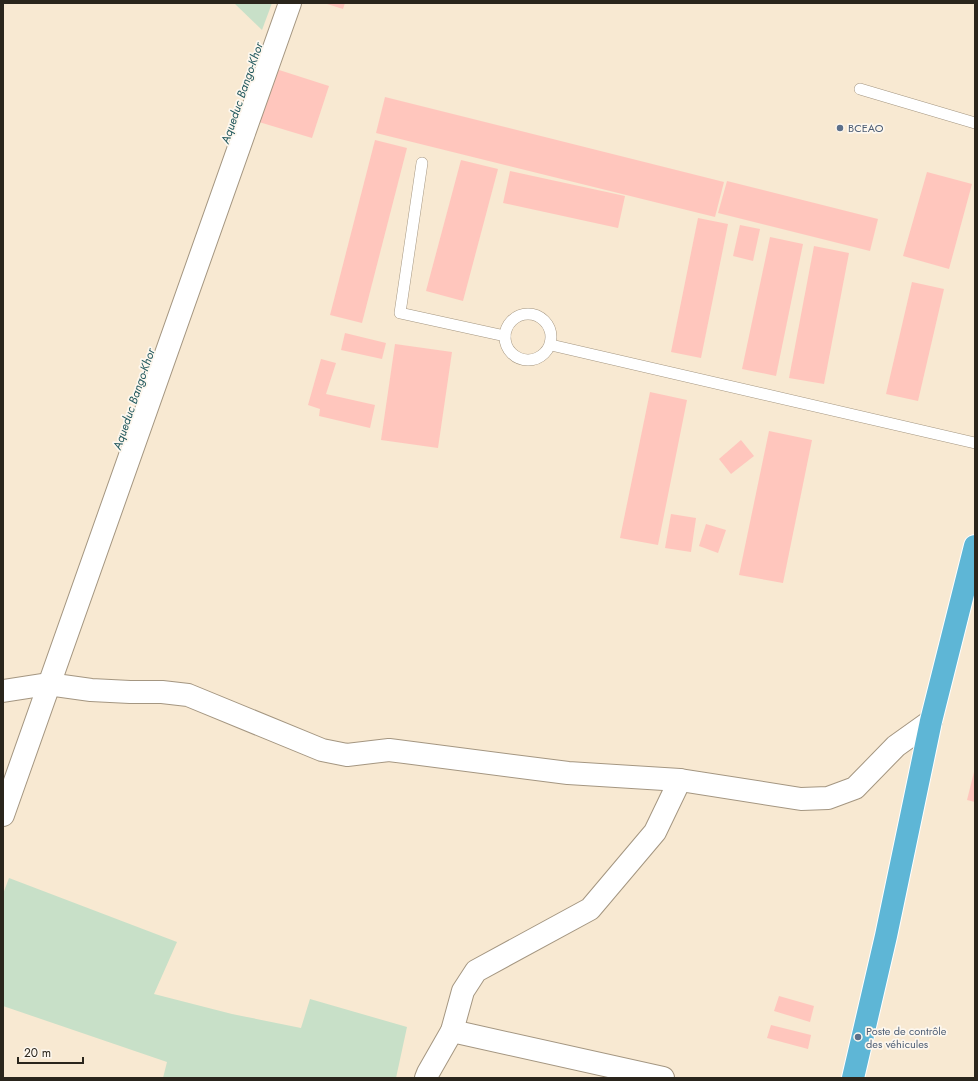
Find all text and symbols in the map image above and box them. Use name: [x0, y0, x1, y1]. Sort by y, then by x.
water label: Aqueduc Bango-Khor: [216, 39, 268, 147]
place label: BCEAO: [848, 120, 884, 136]
marker: BCEAO: [835, 123, 845, 133]
water label: Aqueduc Bango-Khor: [108, 345, 160, 453]
place label: Poste de contrôle des véhicules: [866, 1023, 947, 1052]
marker: Poste de contrôle des véhicules: [853, 1032, 863, 1042]
scale bar: [18, 1039, 83, 1065]
text: 20 m: [24, 1044, 51, 1062]

